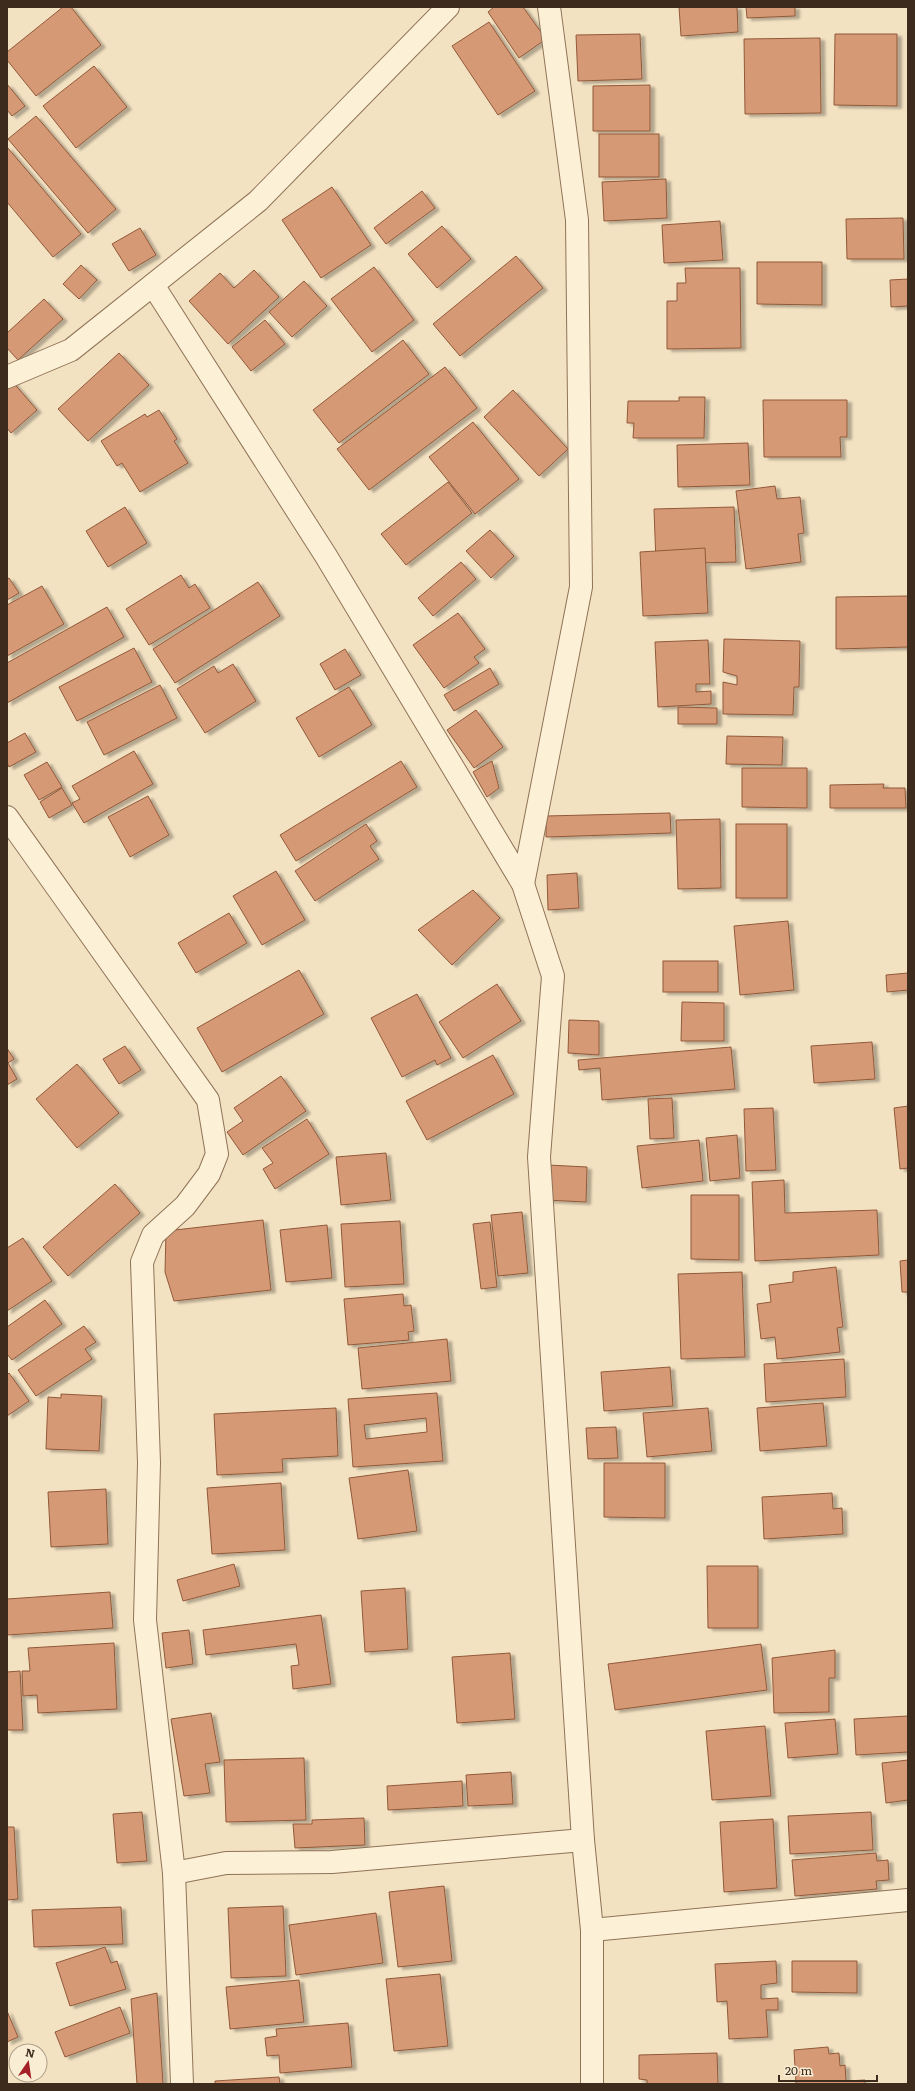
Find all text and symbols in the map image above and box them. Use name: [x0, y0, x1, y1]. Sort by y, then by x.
north arrow: [8, 2043, 48, 2083]
text: N: [24, 2043, 37, 2061]
scale bar: [779, 2057, 877, 2083]
text: 20 m: [785, 2061, 812, 2079]

